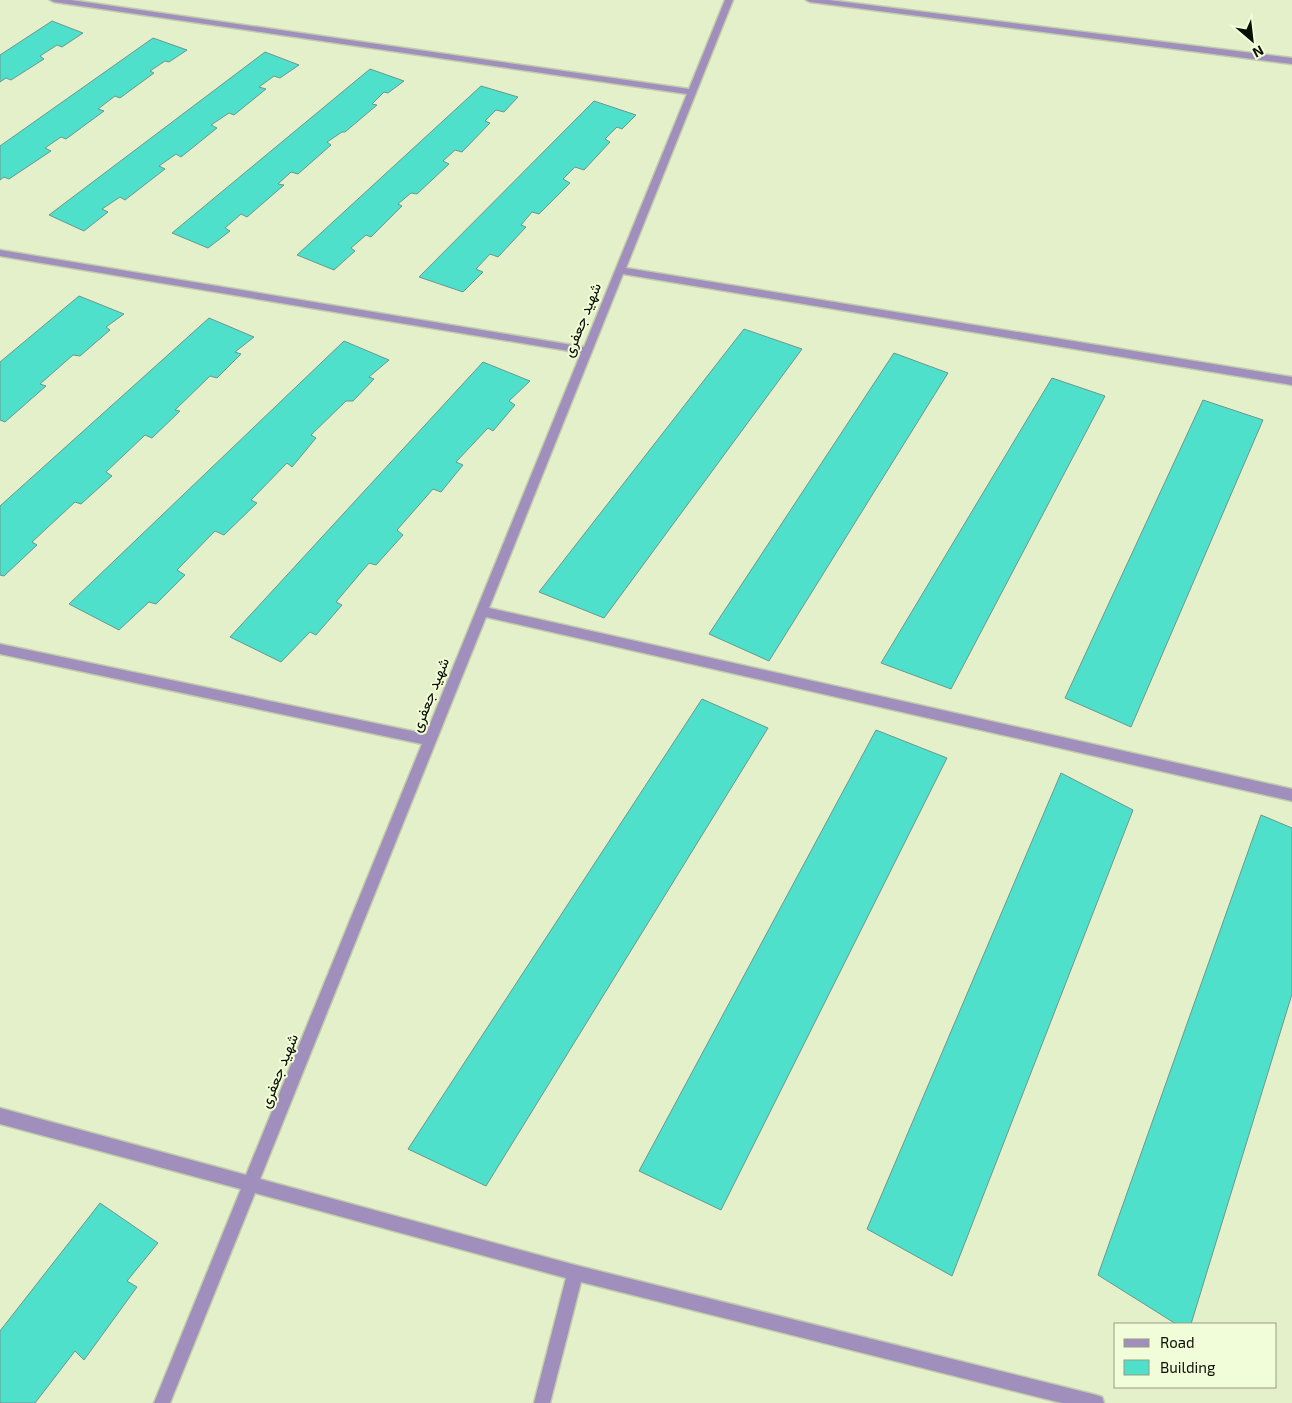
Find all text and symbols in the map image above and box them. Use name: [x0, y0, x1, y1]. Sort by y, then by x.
north arrow: [1227, 15, 1277, 65]
text: N: [1250, 42, 1267, 62]
street label: شهید جعفری: [558, 280, 606, 360]
street label: شهید جعفری: [406, 655, 454, 735]
street label: شهید جعفری: [255, 1031, 303, 1111]
legend: [1114, 1323, 1277, 1388]
text: Road: [1160, 1333, 1195, 1351]
text: Building: [1160, 1358, 1216, 1376]

